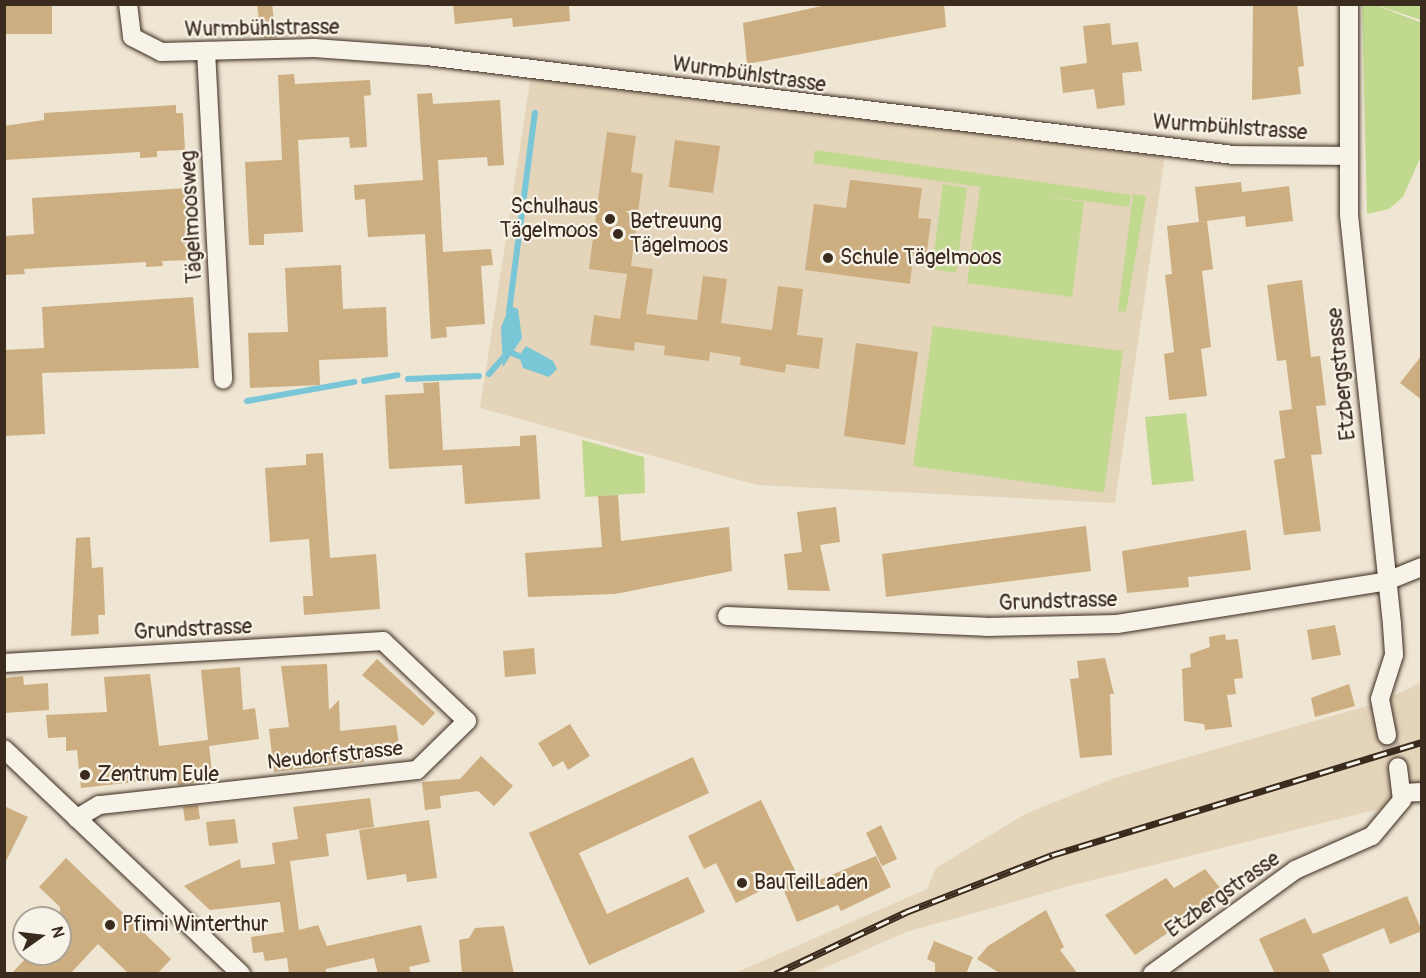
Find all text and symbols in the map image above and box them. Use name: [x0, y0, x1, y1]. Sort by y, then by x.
street label: Wurmbühlstrasse: [184, 15, 340, 43]
street label: Wurmbühlstrasse: [671, 52, 827, 98]
street label: Wurmbühlstrasse: [1152, 110, 1308, 146]
street label: Tägelmoosweg: [176, 150, 208, 284]
place label: Schulhaus Tägelmoos: [500, 194, 598, 244]
place label: Betreuung Tägelmoos: [630, 209, 728, 259]
marker: Schulhaus Tägelmoos: [603, 212, 617, 226]
marker: Betreuung Tägelmoos: [611, 227, 625, 241]
place label: Schule Tägelmoos: [840, 245, 1001, 271]
marker: Schule Tägelmoos: [821, 251, 835, 265]
street label: Etzbergstrasse: [1323, 306, 1361, 442]
street label: Grundstrasse: [998, 587, 1118, 617]
street label: Grundstrasse: [133, 614, 253, 646]
street label: Neudorfstrasse: [266, 736, 404, 776]
place label: Zentrum Eule: [97, 762, 219, 788]
marker: Zentrum Eule: [78, 768, 92, 782]
street label: Etzbergstrasse: [1161, 846, 1285, 944]
place label: BauTeilLaden: [754, 870, 868, 896]
marker: BauTeilLaden: [735, 876, 749, 890]
north arrow: [12, 906, 72, 966]
place label: Pfimi Winterthur: [122, 912, 269, 938]
marker: Pfimi Winterthur: [103, 918, 117, 932]
text: N: [47, 924, 69, 940]

